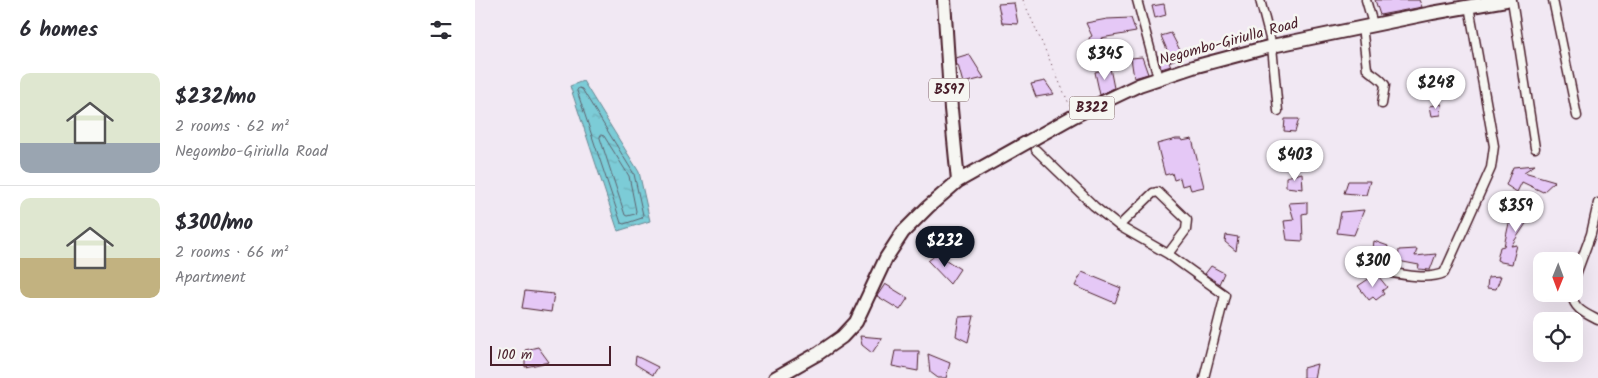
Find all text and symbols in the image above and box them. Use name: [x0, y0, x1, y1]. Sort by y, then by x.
street label: Negombo-Giriulla Road: [1157, 12, 1302, 72]
text: 6 homes: [20, 14, 98, 47]
icon: filters: [427, 16, 455, 44]
pin: $345: [1075, 38, 1135, 81]
text: $345: [1087, 42, 1123, 67]
pin: $248: [1406, 68, 1466, 110]
text: $248: [1418, 71, 1454, 96]
road number: B597: [929, 78, 969, 102]
text: $232/mo: [175, 81, 256, 114]
icon: home: [60, 93, 120, 153]
road number: B322: [1069, 96, 1115, 120]
text: 2 rooms · 62 m²: [175, 114, 289, 139]
text: Negombo-Giriulla Road: [175, 139, 328, 164]
pin: $403: [1265, 140, 1325, 182]
text: $403: [1277, 143, 1313, 168]
pin: $359: [1486, 190, 1546, 233]
text: $359: [1499, 194, 1533, 219]
text: $300/mo: [175, 207, 253, 240]
icon: home: [60, 218, 120, 278]
pin: $232: [915, 226, 975, 268]
text: $232: [927, 229, 963, 254]
text: 2 rooms · 66 m²: [175, 240, 289, 265]
pin: $300: [1343, 246, 1403, 288]
text: $300: [1356, 249, 1390, 274]
north arrow: [1533, 252, 1583, 302]
map controls: [1533, 252, 1583, 362]
text: Apartment: [175, 265, 246, 290]
button: locate: [1533, 312, 1583, 362]
scale bar: [490, 343, 611, 366]
text: 100 m: [497, 344, 532, 366]

